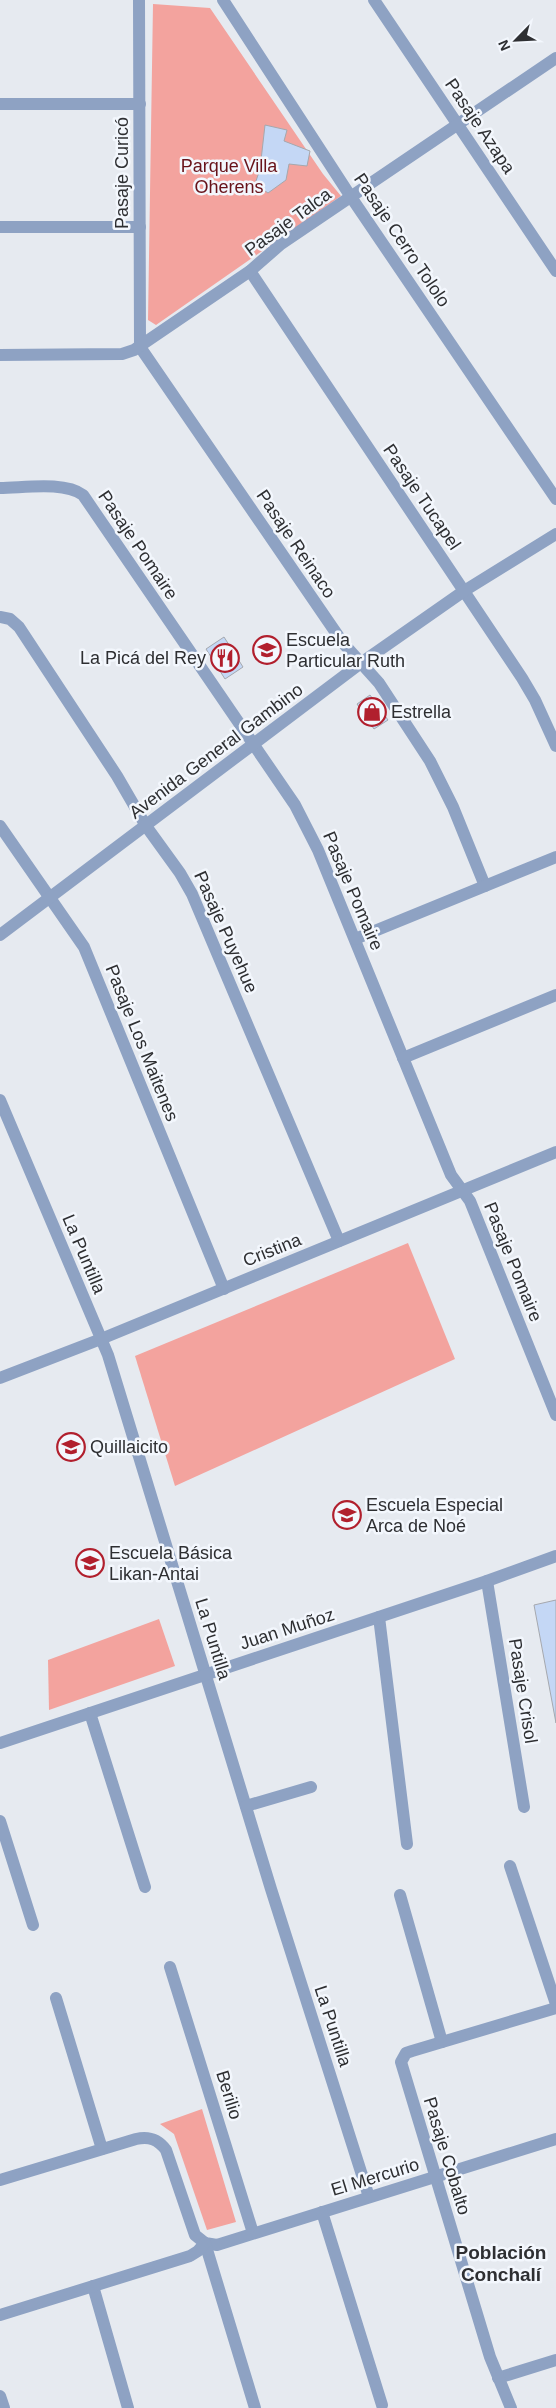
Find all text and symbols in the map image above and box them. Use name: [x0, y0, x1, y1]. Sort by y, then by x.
north arrow: [491, 15, 541, 65]
text: N: [495, 37, 513, 53]
street label: Pasaje Azapa: [441, 75, 520, 178]
street label: Pasaje Curicó: [112, 117, 132, 229]
park label: Parque Villa Oherens: [181, 156, 278, 197]
street label: Pasaje Cerro Tololo: [350, 169, 454, 311]
street label: Pasaje Talca: [241, 183, 336, 260]
street label: Pasaje Tucapel: [379, 440, 465, 554]
street label: Pasaje Reinaco: [252, 486, 340, 602]
street label: Pasaje Pomaire: [94, 487, 182, 603]
place label: Escuela Particular Ruth: [286, 630, 405, 671]
school or university icon: Escuela Particular Ruth: [252, 635, 282, 665]
restaurant icon: La Picá del Rey: [210, 643, 240, 673]
place label: La Picá del Rey: [80, 648, 206, 668]
street label: Avenida General Gambino: [125, 679, 307, 823]
shop icon: Estrella: [357, 697, 387, 727]
place label: Estrella: [391, 702, 452, 722]
street label: Pasaje Pomaire: [319, 829, 387, 953]
street label: Pasaje Puyehue: [190, 868, 262, 996]
street label: Pasaje Los Maitenes: [101, 962, 183, 1124]
street label: Pasaje Pomaire: [480, 1199, 546, 1325]
street label: La Puntilla: [58, 1211, 110, 1298]
street label: Cristina: [240, 1229, 305, 1271]
school or university icon: Quillaicito: [56, 1432, 86, 1462]
place label: Quillaicito: [90, 1437, 168, 1457]
place label: Escuela Especial Arca de Noé: [366, 1495, 503, 1536]
school or university icon: Escuela Especial Arca de Noé: [332, 1500, 362, 1530]
place label: Escuela Básica Likan-Antai: [109, 1543, 233, 1584]
school or university icon: Escuela Básica Likan-Antai: [75, 1548, 105, 1578]
street label: La Puntilla: [191, 1596, 235, 1683]
street label: Juan Muñoz: [237, 1604, 337, 1654]
street label: Pasaje Crisol: [505, 1637, 541, 1745]
street label: La Puntilla: [311, 1983, 356, 2070]
street label: Berilio: [212, 2068, 246, 2122]
street label: Pasaje Cobalto: [420, 2095, 474, 2217]
street label: El Mercurio: [329, 2154, 421, 2200]
district label: Población Conchalí: [456, 2242, 546, 2285]

